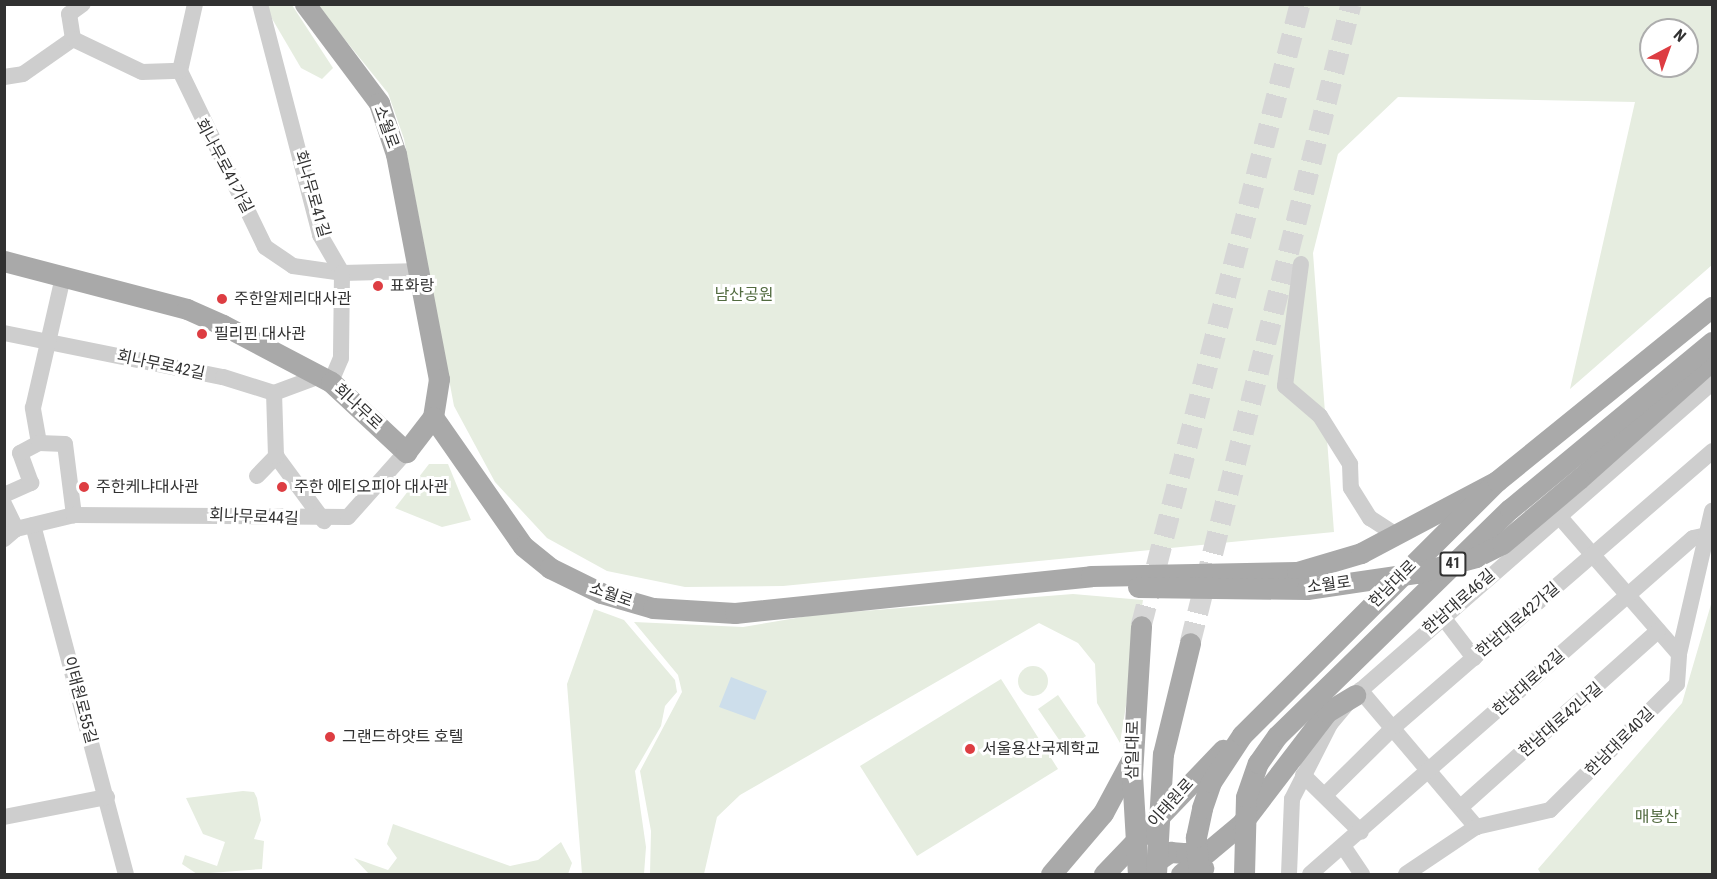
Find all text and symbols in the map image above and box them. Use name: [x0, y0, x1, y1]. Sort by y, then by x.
north arrow: [1639, 18, 1699, 78]
text: N: [1670, 25, 1690, 46]
street label: 소월로: [369, 103, 403, 151]
street label: 회나무로41가길: [191, 116, 257, 216]
street label: 회나무로41길: [290, 148, 334, 240]
place label: 표화랑: [390, 276, 434, 296]
marker: 표화랑: [371, 279, 385, 293]
park label: 남산공원: [715, 285, 773, 305]
place label: 주한알제리대사관: [234, 289, 352, 309]
marker: 주한알제리대사관: [215, 292, 229, 306]
place label: 필리핀 대사관: [214, 324, 306, 344]
marker: 필리핀 대사관: [195, 327, 209, 341]
street label: 회나무로42길: [115, 346, 207, 384]
street label: 회나무로: [330, 380, 386, 434]
place label: 주한케냐대사관: [96, 477, 199, 497]
place label: 주한 에티오피아 대사관: [294, 477, 449, 497]
marker: 주한케냐대사관: [77, 480, 91, 494]
marker: 주한 에티오피아 대사관: [275, 480, 289, 494]
street label: 회나무로44길: [209, 505, 299, 529]
road number: 41: [1438, 552, 1468, 576]
street label: 한남대로: [1365, 556, 1421, 612]
street label: 한남대로46길: [1419, 565, 1499, 639]
street label: 소월로: [1306, 572, 1352, 598]
street label: 소월로: [587, 579, 635, 611]
street label: 한남대로42가길: [1472, 579, 1564, 661]
street label: 한남대로42길: [1489, 646, 1569, 720]
street label: 이태원로55길: [59, 654, 101, 746]
street label: 한남대로42나길: [1515, 679, 1607, 761]
street label: 한남대로40길: [1582, 704, 1658, 780]
street label: 삼일대로: [1123, 720, 1143, 780]
place label: 그랜드하얏트 호텔: [342, 727, 463, 747]
marker: 그랜드하얏트 호텔: [323, 730, 337, 744]
place label: 서울용산국제학교: [982, 739, 1100, 759]
marker: 서울용산국제학교: [963, 742, 977, 756]
street label: 이태원로: [1144, 775, 1198, 831]
park label: 매봉산: [1635, 807, 1679, 827]

